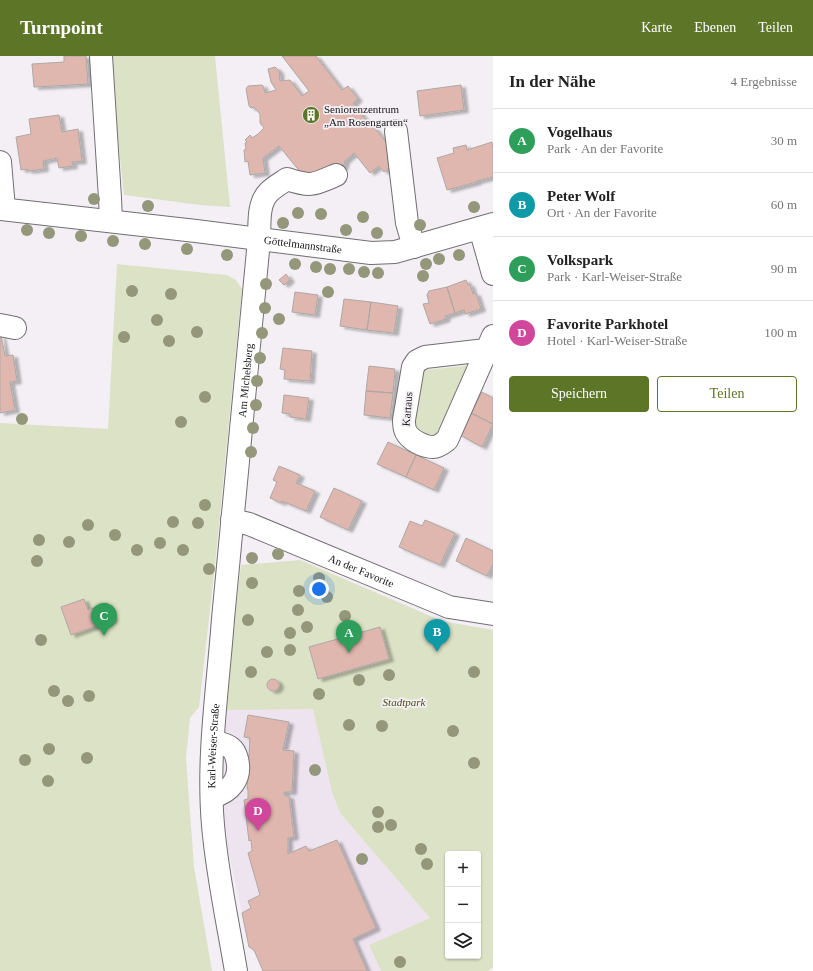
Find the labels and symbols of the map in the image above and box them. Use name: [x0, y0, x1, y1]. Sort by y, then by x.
place label: Seniorenzentrum „Am Rosengarten“: [324, 103, 408, 128]
building icon: Seniorenzentrum „Am Rosengarten“: [301, 105, 321, 125]
street label: Göttelmannstraße: [263, 234, 343, 255]
street label: Am Michelsberg: [236, 342, 255, 418]
street label: Kartaus: [400, 391, 414, 427]
street label: An der Favorite: [327, 552, 396, 590]
your location: [309, 579, 329, 599]
pin: C: [91, 603, 117, 636]
pin: B: [424, 619, 450, 652]
pin: A: [336, 620, 362, 653]
park label: Stadtpark: [383, 696, 427, 708]
street label: Karl-Weiser-Straße: [205, 703, 221, 789]
pin: D: [245, 798, 271, 831]

